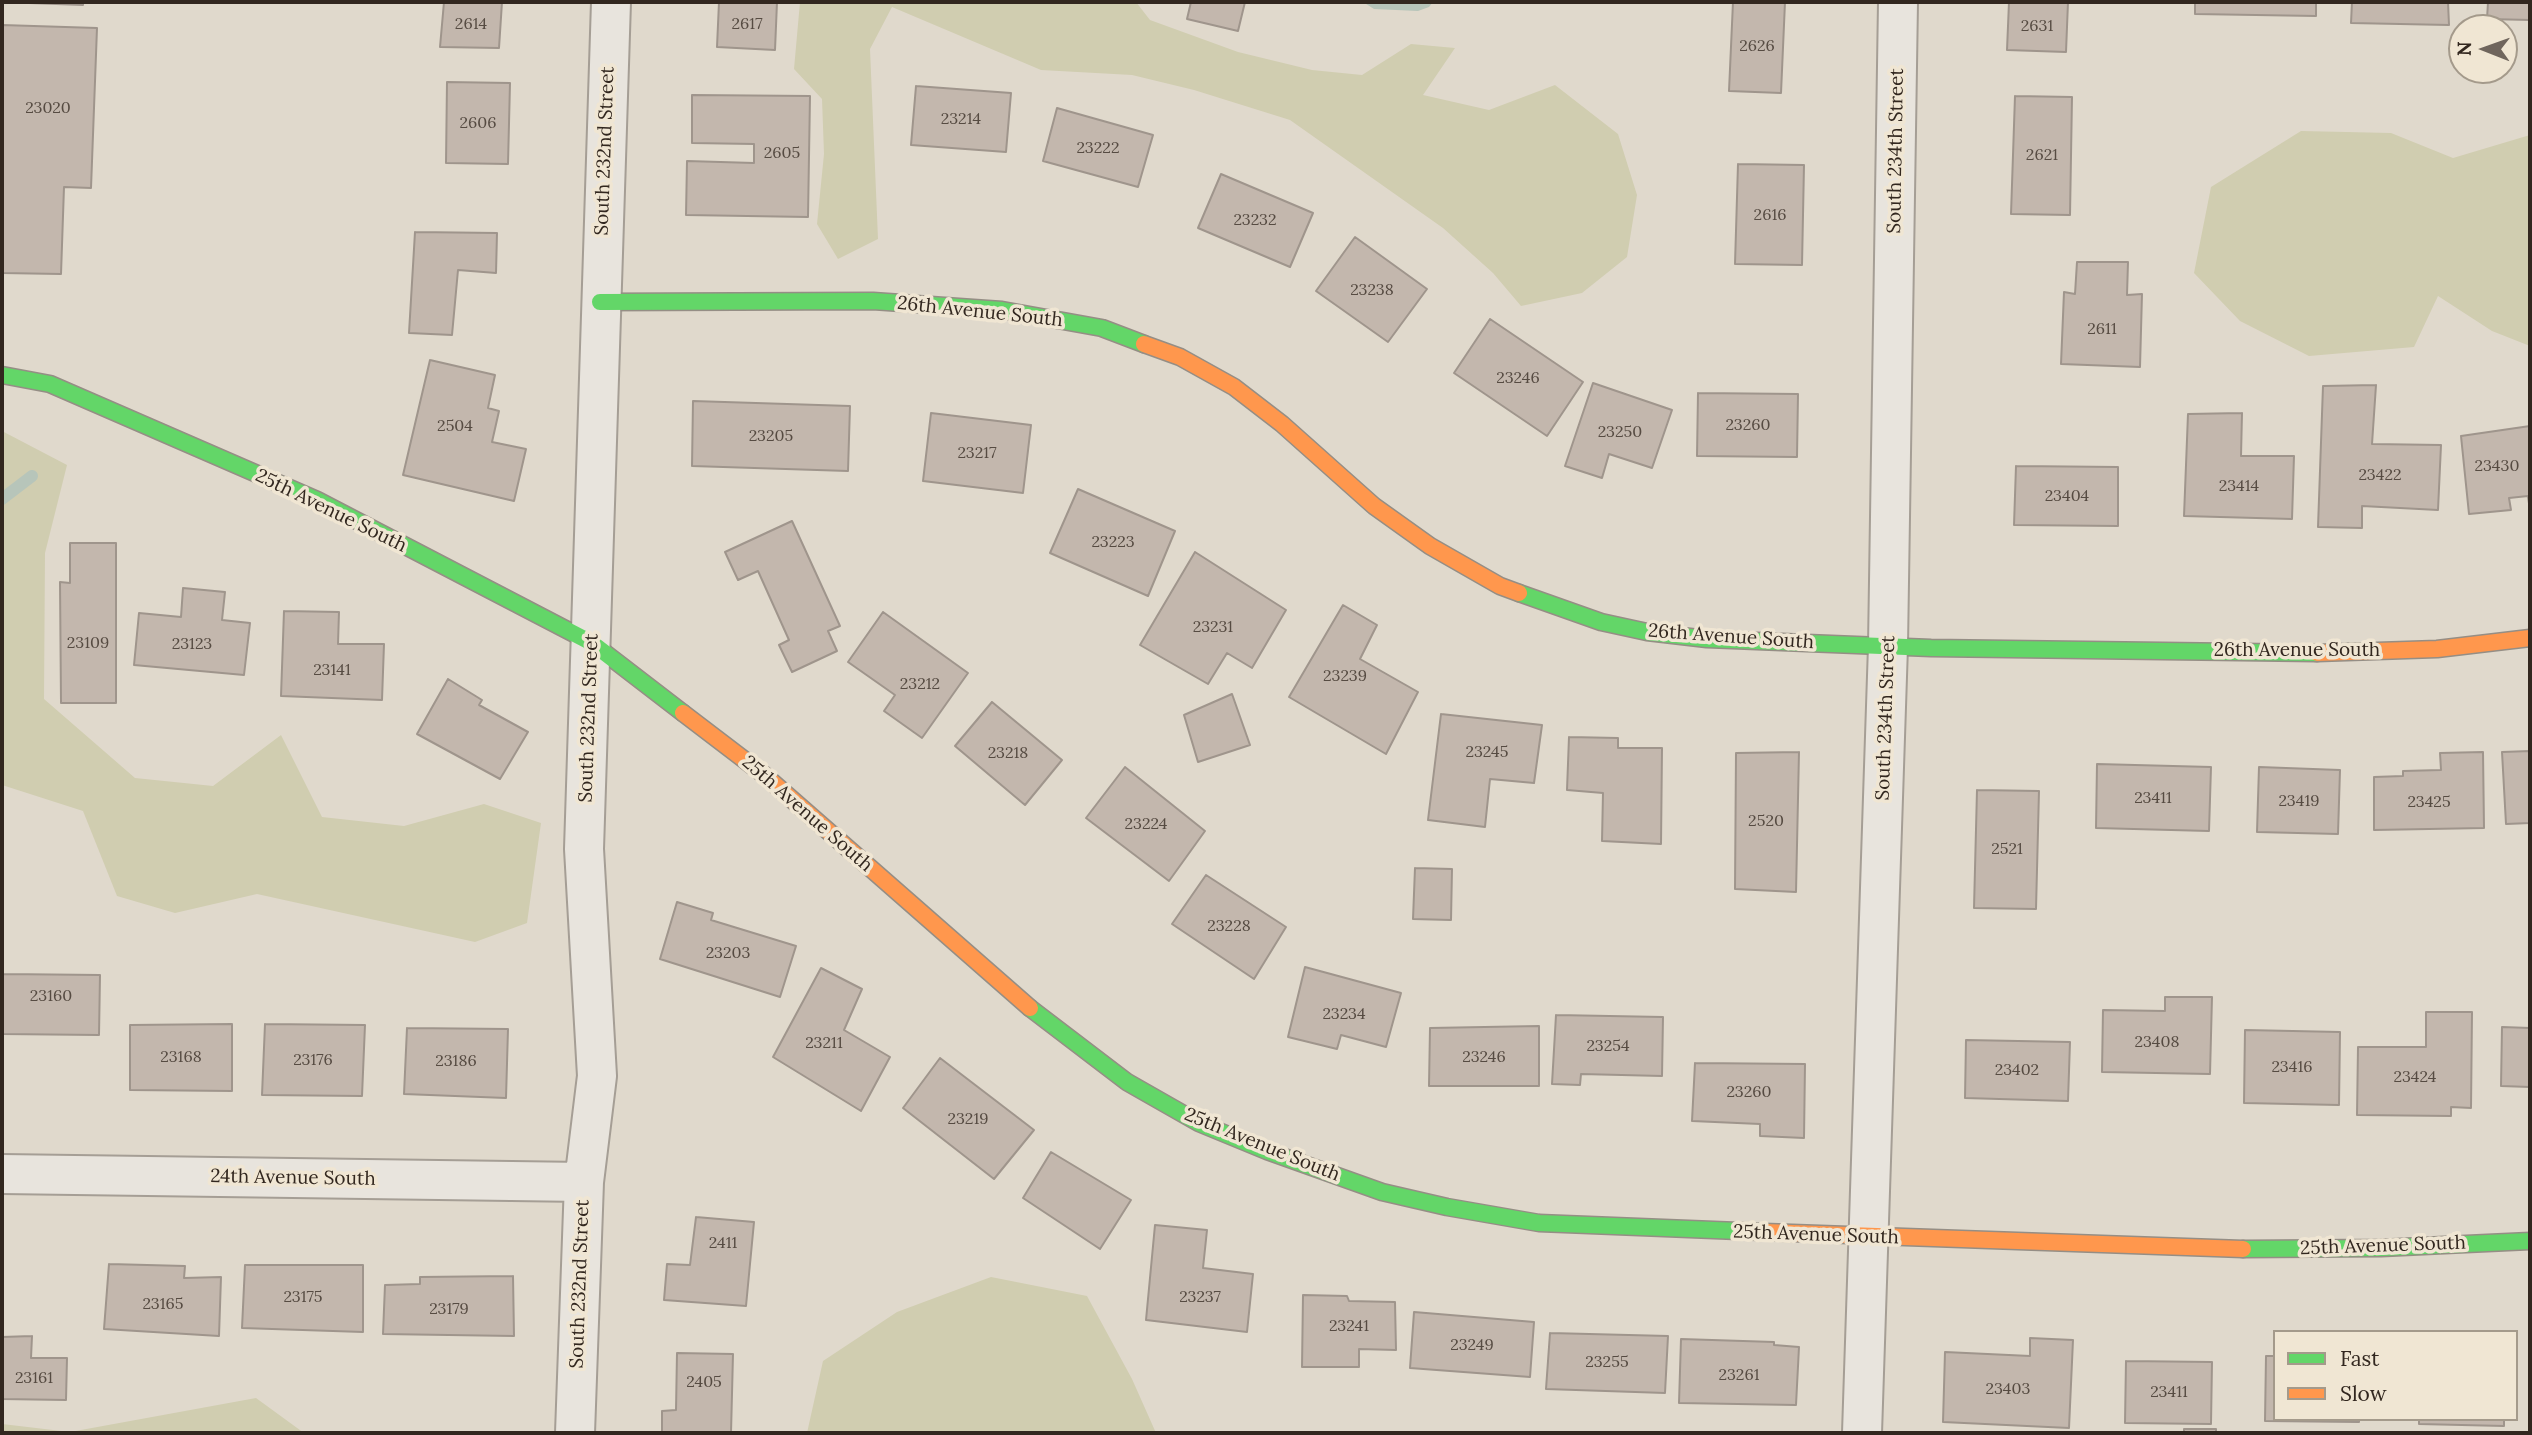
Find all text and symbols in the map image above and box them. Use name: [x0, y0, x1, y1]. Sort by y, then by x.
house number: 2614: [455, 14, 487, 34]
house number: 2617: [731, 14, 763, 34]
north arrow: [2448, 14, 2518, 84]
house number: 2631: [2021, 16, 2053, 36]
house number: 2626: [1739, 36, 1775, 56]
text: N: [2452, 41, 2476, 56]
street label: South 232nd Street: [591, 66, 619, 236]
street label: South 234th Street: [1883, 68, 1909, 234]
house number: 23020: [25, 98, 71, 118]
house number: 23214: [941, 109, 981, 129]
house number: 2606: [459, 113, 497, 133]
house number: 23222: [1076, 138, 1120, 158]
house number: 2605: [764, 143, 800, 163]
house number: 2621: [2026, 145, 2058, 165]
house number: 2616: [1754, 205, 1786, 225]
house number: 23232: [1233, 210, 1277, 230]
house number: 23238: [1350, 280, 1394, 300]
street label: 26th Avenue South: [896, 292, 1064, 332]
house number: 2611: [2087, 319, 2117, 339]
house number: 23246: [1496, 368, 1540, 388]
house number: 23260: [1725, 415, 1771, 435]
house number: 2504: [437, 416, 473, 436]
house number: 23250: [1598, 422, 1642, 442]
house number: 23205: [749, 426, 793, 446]
house number: 23217: [957, 443, 997, 463]
house number: 23430: [2475, 456, 2519, 476]
street label: 25th Avenue South: [252, 464, 410, 558]
house number: 23422: [2358, 465, 2402, 485]
house number: 23414: [2219, 476, 2259, 496]
house number: 23404: [2045, 486, 2089, 506]
house number: 23223: [1091, 532, 1135, 552]
house number: 23231: [1193, 617, 1233, 637]
street label: 26th Avenue South: [1647, 620, 1815, 654]
house number: 23109: [67, 633, 109, 653]
street label: South 232nd Street: [575, 633, 603, 803]
house number: 23123: [172, 634, 212, 654]
street label: South 234th Street: [1872, 635, 1900, 801]
street label: 26th Avenue South: [2214, 640, 2380, 662]
house number: 23141: [313, 660, 351, 680]
house number: 23239: [1323, 666, 1367, 686]
house number: 23212: [900, 674, 940, 694]
house number: 23245: [1466, 742, 1508, 762]
house number: 23218: [988, 743, 1028, 763]
street label: 25th Avenue South: [737, 751, 877, 877]
house number: 23411: [2134, 788, 2172, 808]
house number: 23419: [2278, 791, 2320, 811]
house number: 23425: [2407, 792, 2451, 812]
house number: 2520: [1748, 811, 1784, 831]
house number: 23224: [1125, 814, 1167, 834]
house number: 2521: [1991, 839, 2023, 859]
house number: 23228: [1207, 916, 1251, 936]
house number: 23203: [706, 943, 750, 963]
house number: 23160: [30, 986, 72, 1006]
house number: 23234: [1322, 1004, 1366, 1024]
house number: 23408: [2135, 1032, 2179, 1052]
house number: 23211: [805, 1033, 843, 1053]
house number: 23254: [1586, 1036, 1630, 1056]
house number: 23168: [160, 1047, 202, 1067]
house number: 23246: [1462, 1047, 1506, 1067]
house number: 23176: [293, 1050, 333, 1070]
house number: 23186: [435, 1051, 477, 1071]
house number: 23416: [2271, 1057, 2313, 1077]
house number: 23402: [1995, 1060, 2039, 1080]
house number: 23424: [2394, 1067, 2436, 1087]
house number: 23260: [1726, 1082, 1772, 1102]
street label: 25th Avenue South: [1181, 1103, 1343, 1187]
house number: 23219: [948, 1109, 988, 1129]
street label: 24th Avenue South: [210, 1165, 376, 1191]
street label: South 232nd Street: [566, 1199, 594, 1369]
street label: 25th Avenue South: [1733, 1221, 1899, 1249]
street label: 25th Avenue South: [2300, 1232, 2466, 1260]
house number: 2411: [709, 1233, 737, 1253]
house number: 23175: [283, 1287, 323, 1307]
house number: 23237: [1179, 1287, 1221, 1307]
house number: 23165: [142, 1294, 184, 1314]
house number: 23179: [429, 1299, 469, 1319]
house number: 23241: [1329, 1316, 1369, 1336]
legend: [2273, 1330, 2518, 1421]
house number: 23249: [1450, 1335, 1494, 1355]
text: Fast: [2340, 1345, 2379, 1372]
house number: 23255: [1585, 1352, 1629, 1372]
house number: 23261: [1719, 1365, 1759, 1385]
house number: 23161: [15, 1368, 53, 1388]
house number: 2405: [686, 1372, 722, 1392]
house number: 23403: [1986, 1379, 2030, 1399]
text: Slow: [2340, 1380, 2387, 1407]
house number: 23411: [2150, 1382, 2188, 1402]

